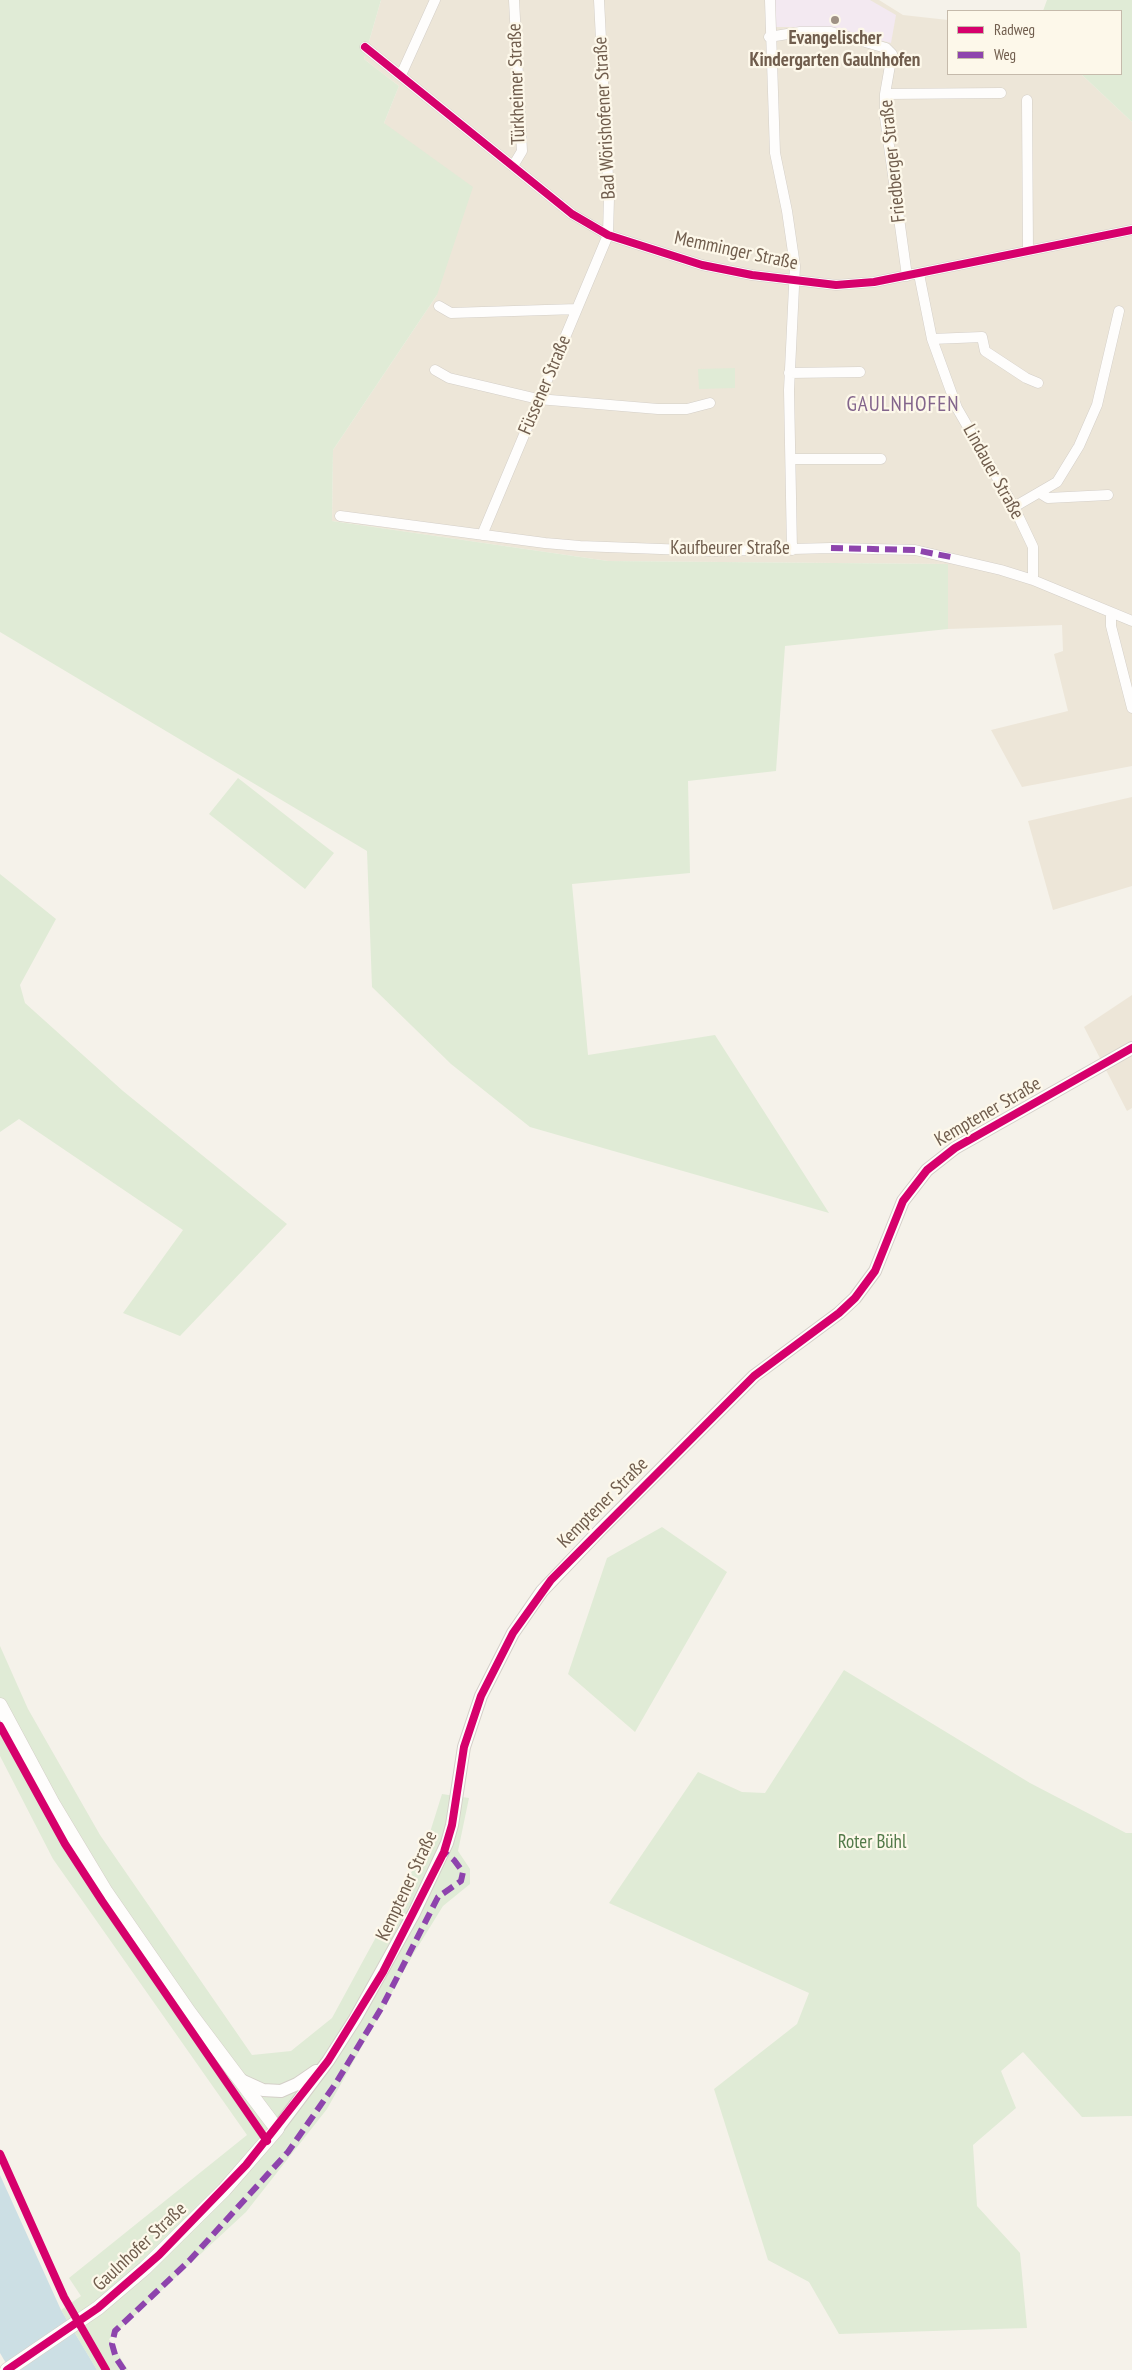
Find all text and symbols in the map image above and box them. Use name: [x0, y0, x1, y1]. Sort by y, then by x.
legend: [947, 10, 1122, 75]
marker: Evangelischer Kindergarten Gaulnhofen: [829, 14, 841, 26]
text: Radweg: [994, 20, 1035, 39]
street label: Türkheimer Straße: [503, 23, 531, 145]
place label: Evangelischer Kindergarten Gaulnhofen: [750, 28, 920, 72]
street label: Bad Wörishofener Straße: [589, 36, 621, 200]
text: Weg: [994, 45, 1016, 64]
street label: Friedberger Straße: [875, 99, 911, 223]
street label: Memminger Straße: [672, 227, 800, 275]
street label: Füssener Straße: [514, 332, 576, 438]
district label: GAULNHOFEN: [845, 392, 961, 418]
street label: Lindauer Straße: [958, 421, 1028, 523]
street label: Kaufbeurer Straße: [670, 538, 790, 560]
street label: Kemptener Straße: [931, 1072, 1045, 1152]
street label: Kemptener Straße: [553, 1453, 653, 1553]
street label: Kemptener Straße: [372, 1827, 442, 1945]
park label: Roter Bühl: [838, 1832, 906, 1854]
street label: Gaulnhofer Straße: [89, 2198, 191, 2296]

